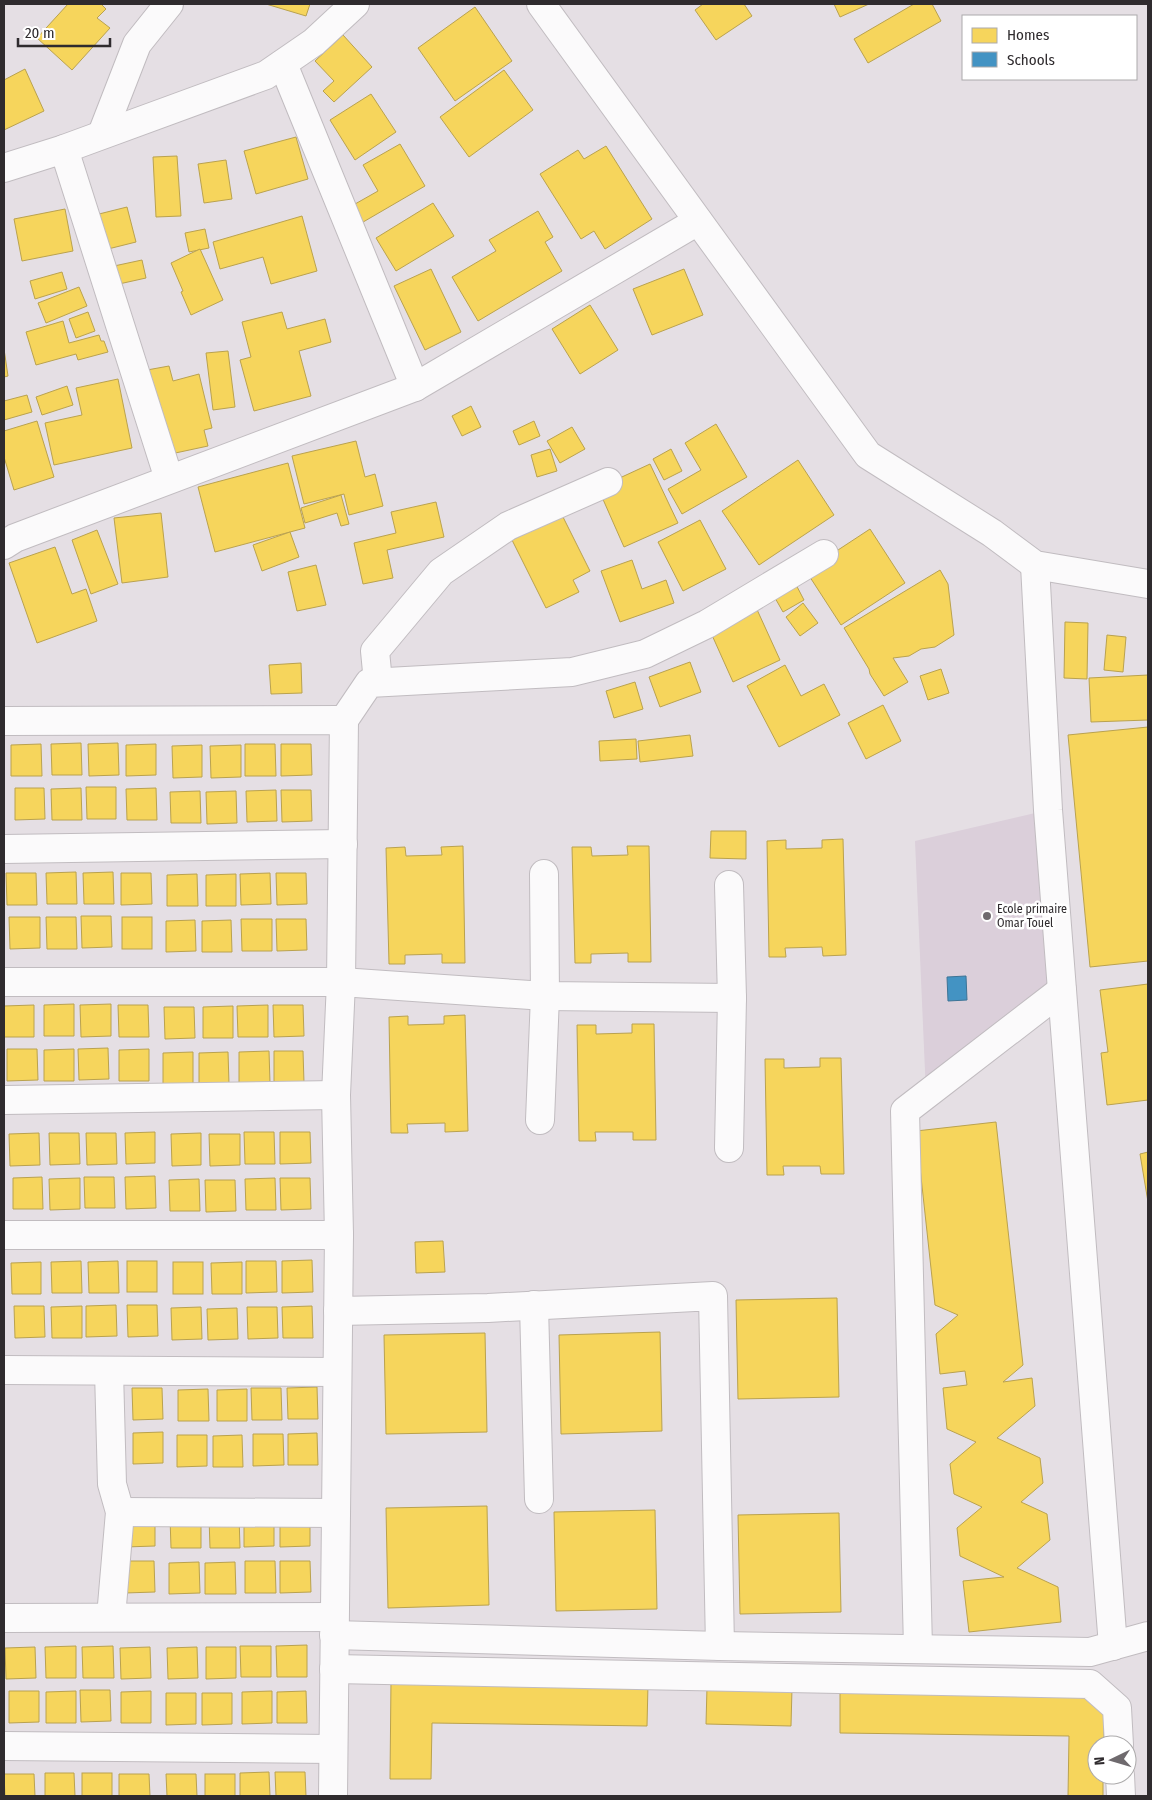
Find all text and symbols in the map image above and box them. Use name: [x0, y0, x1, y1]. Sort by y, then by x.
scale bar: [18, 15, 110, 47]
legend: [962, 15, 1137, 80]
text: 20 m: [25, 24, 55, 42]
text: Homes: [1007, 26, 1049, 44]
text: Schools: [1007, 51, 1055, 69]
place label: Ecole primaire Omar Touel: [997, 902, 1067, 930]
marker: Ecole primaire Omar Touel: [981, 910, 993, 922]
north arrow: [1087, 1735, 1137, 1785]
text: N: [1091, 1756, 1108, 1766]

